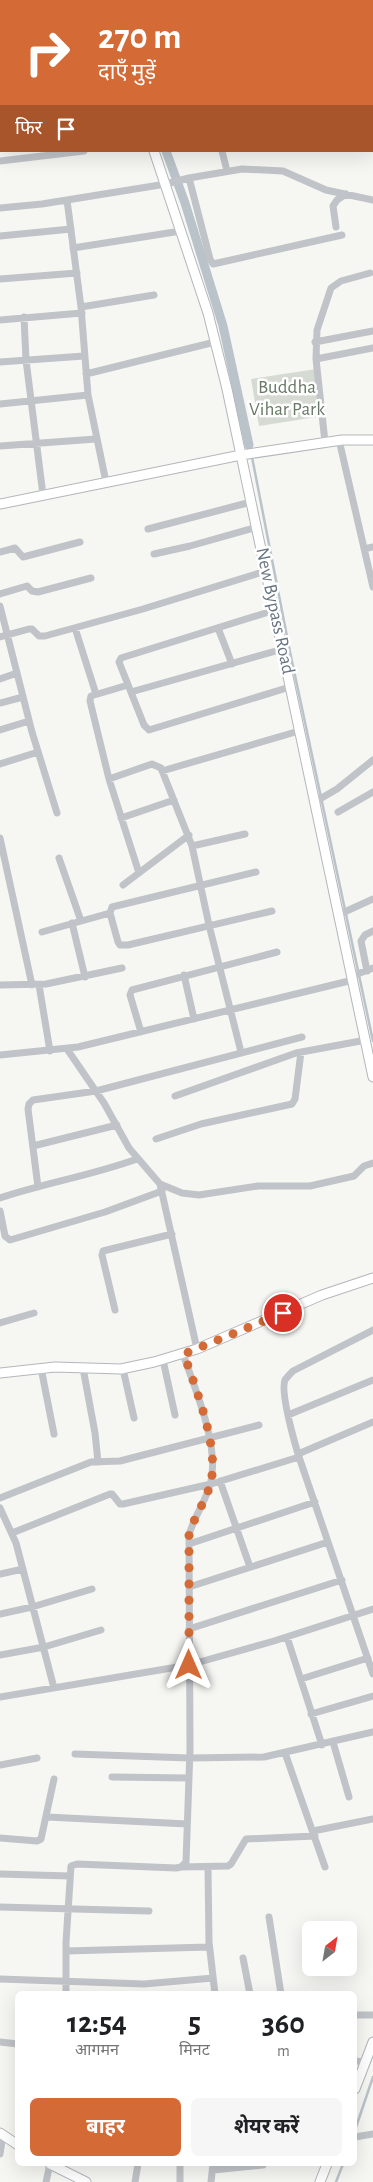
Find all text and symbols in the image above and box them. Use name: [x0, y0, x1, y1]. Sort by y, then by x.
icon: right: [15, 20, 80, 85]
text: 270 m: [98, 20, 181, 55]
text: दाएँ मुड़ें: [98, 61, 156, 83]
icon: arrive: [52, 115, 80, 143]
text: फिर: [15, 119, 42, 138]
park label: Buddha Vihar Park: [249, 378, 325, 419]
street label: New Bypass Road: [252, 546, 298, 676]
pin: [262, 1292, 304, 1334]
icon: arrive: [269, 1299, 297, 1327]
position arrow: [162, 1638, 214, 1690]
north arrow: [302, 1921, 358, 1976]
map controls: [302, 1921, 357, 1976]
text: 12:54: [67, 2008, 127, 2038]
text: 5: [188, 2008, 201, 2038]
text: 360: [262, 2009, 305, 2039]
text: आगमन: [75, 2042, 119, 2058]
text: मिनट: [179, 2042, 210, 2058]
text: m: [277, 2043, 290, 2059]
button: बाहर: [30, 2098, 181, 2156]
button: शेयर करें: [191, 2098, 342, 2156]

